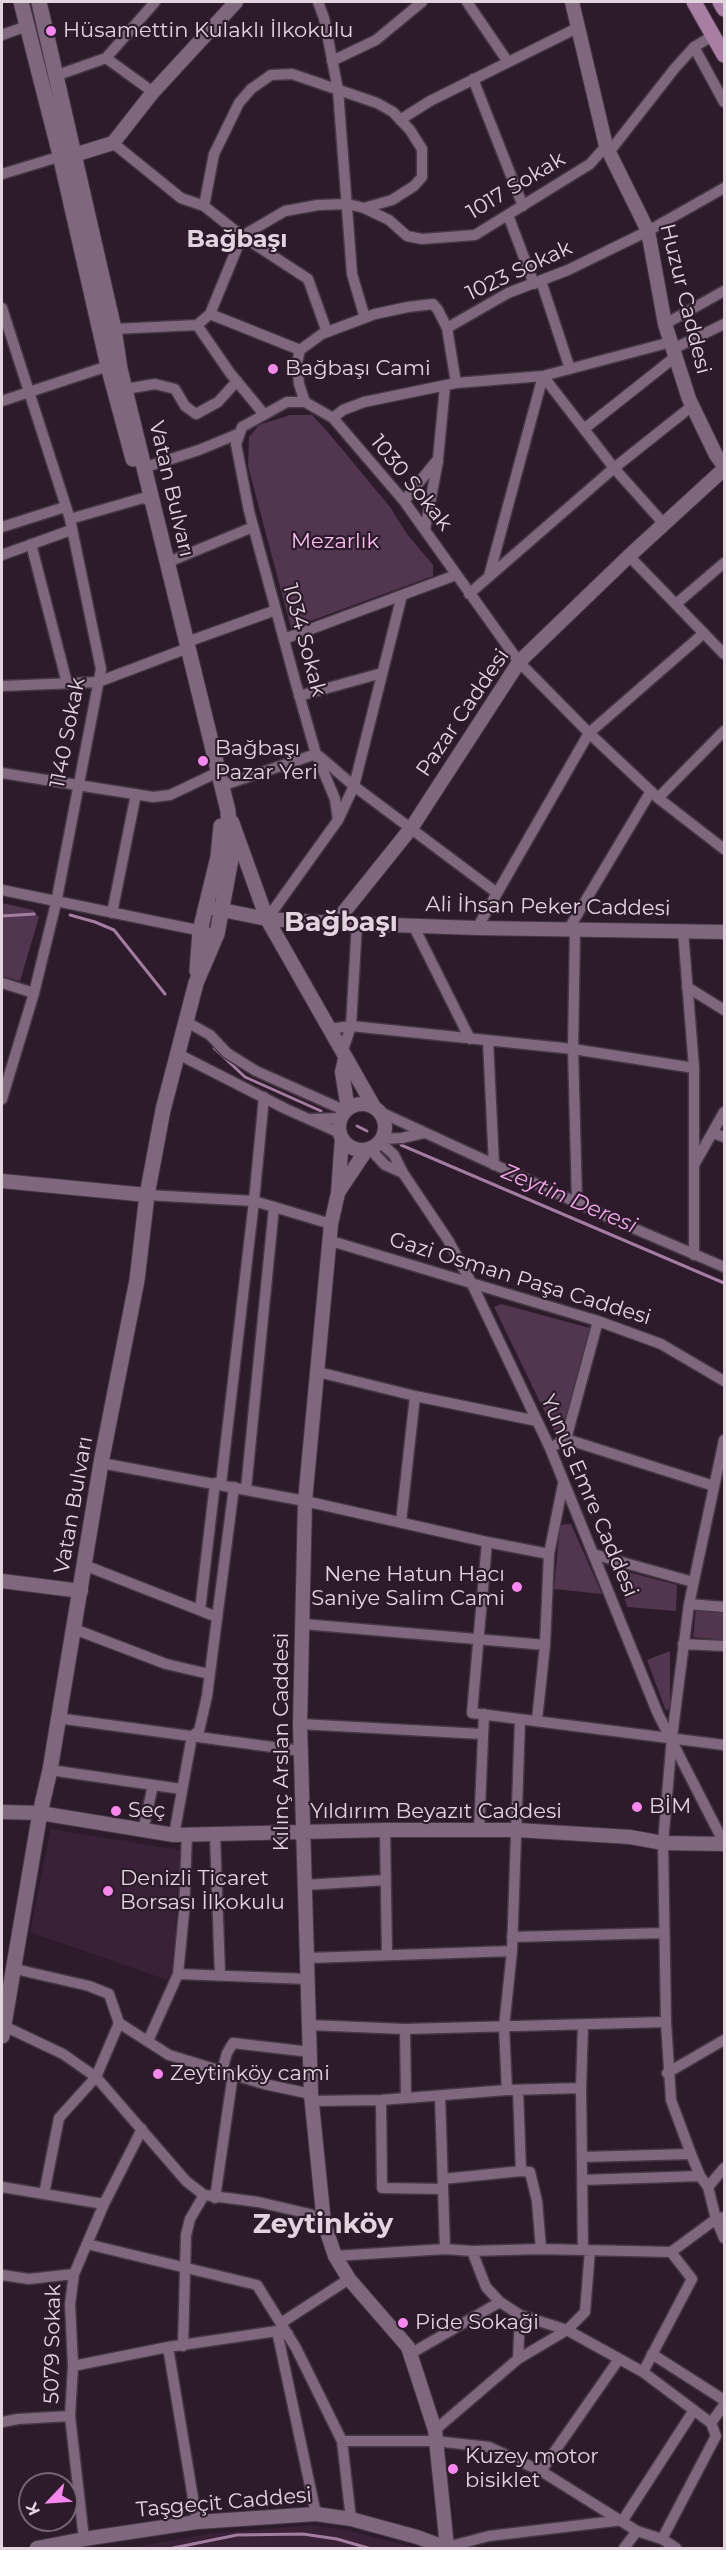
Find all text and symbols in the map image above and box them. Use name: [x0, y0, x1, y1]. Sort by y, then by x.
place label: Hüsamettin Kulaklı İlkokulu: [63, 18, 353, 44]
marker: Hüsamettin Kulaklı İlkokulu: [44, 24, 58, 38]
street label: 1017 Sokak: [462, 147, 570, 225]
street label: Huzur Caddesi: [654, 221, 716, 377]
district label: Bağbaşı: [186, 226, 288, 254]
street label: 1023 Sokak: [462, 235, 576, 307]
place label: Bağbaşı Cami: [285, 356, 431, 382]
marker: Bağbaşı Cami: [266, 362, 280, 376]
street label: Vatan Bulvarı: [143, 418, 199, 560]
street label: 1030 Sokak: [365, 430, 457, 536]
park label: Mezarlık: [291, 529, 379, 555]
street label: 1034 Sokak: [277, 581, 331, 699]
street label: Pazar Caddesi: [411, 644, 515, 782]
street label: 1140 Sokak: [45, 676, 91, 790]
place label: Bağbaşı Pazar Yeri: [215, 736, 318, 786]
marker: Bağbaşı Pazar Yeri: [196, 754, 210, 768]
street label: Ali İhsan Peker Caddesi: [425, 892, 671, 922]
district label: Bağbaşı: [284, 907, 398, 939]
water label: Zeytin Deresi: [497, 1159, 641, 1239]
street label: Gazi Osman Paşa Caddesi: [386, 1227, 654, 1331]
street label: Yunus Emre Caddesi: [535, 1391, 643, 1601]
street label: Vatan Bulvarı: [50, 1434, 98, 1576]
place label: Nene Hatun Hacı Saniye Salim Cami: [311, 1562, 505, 1612]
marker: Nene Hatun Hacı Saniye Salim Cami: [510, 1580, 524, 1594]
street label: Kılınç Arslan Caddesi: [269, 1633, 295, 1851]
place label: BİM: [649, 1794, 691, 1820]
place label: Seç: [128, 1798, 165, 1824]
street label: Yıldırım Beyazıt Caddesi: [310, 1799, 562, 1825]
marker: BİM: [630, 1800, 644, 1814]
marker: Seç: [109, 1804, 123, 1818]
place label: Denizli Ticaret Borsası İlkokulu: [120, 1866, 285, 1916]
marker: Denizli Ticaret Borsası İlkokulu: [101, 1884, 115, 1898]
place label: Zeytinköy cami: [170, 2061, 330, 2087]
marker: Zeytinköy cami: [151, 2067, 165, 2081]
district label: Zeytinköy: [253, 2209, 393, 2241]
street label: 5079 Sokak: [39, 2284, 67, 2404]
place label: Pide Sokaği: [415, 2310, 539, 2336]
marker: Pide Sokaği: [396, 2316, 410, 2330]
place label: Kuzey motor bisiklet: [465, 2444, 599, 2494]
marker: Kuzey motor bisiklet: [446, 2462, 460, 2476]
north arrow: [18, 2472, 78, 2532]
street label: Taşgeçit Caddesi: [135, 2483, 313, 2523]
text: K: [22, 2500, 44, 2518]

